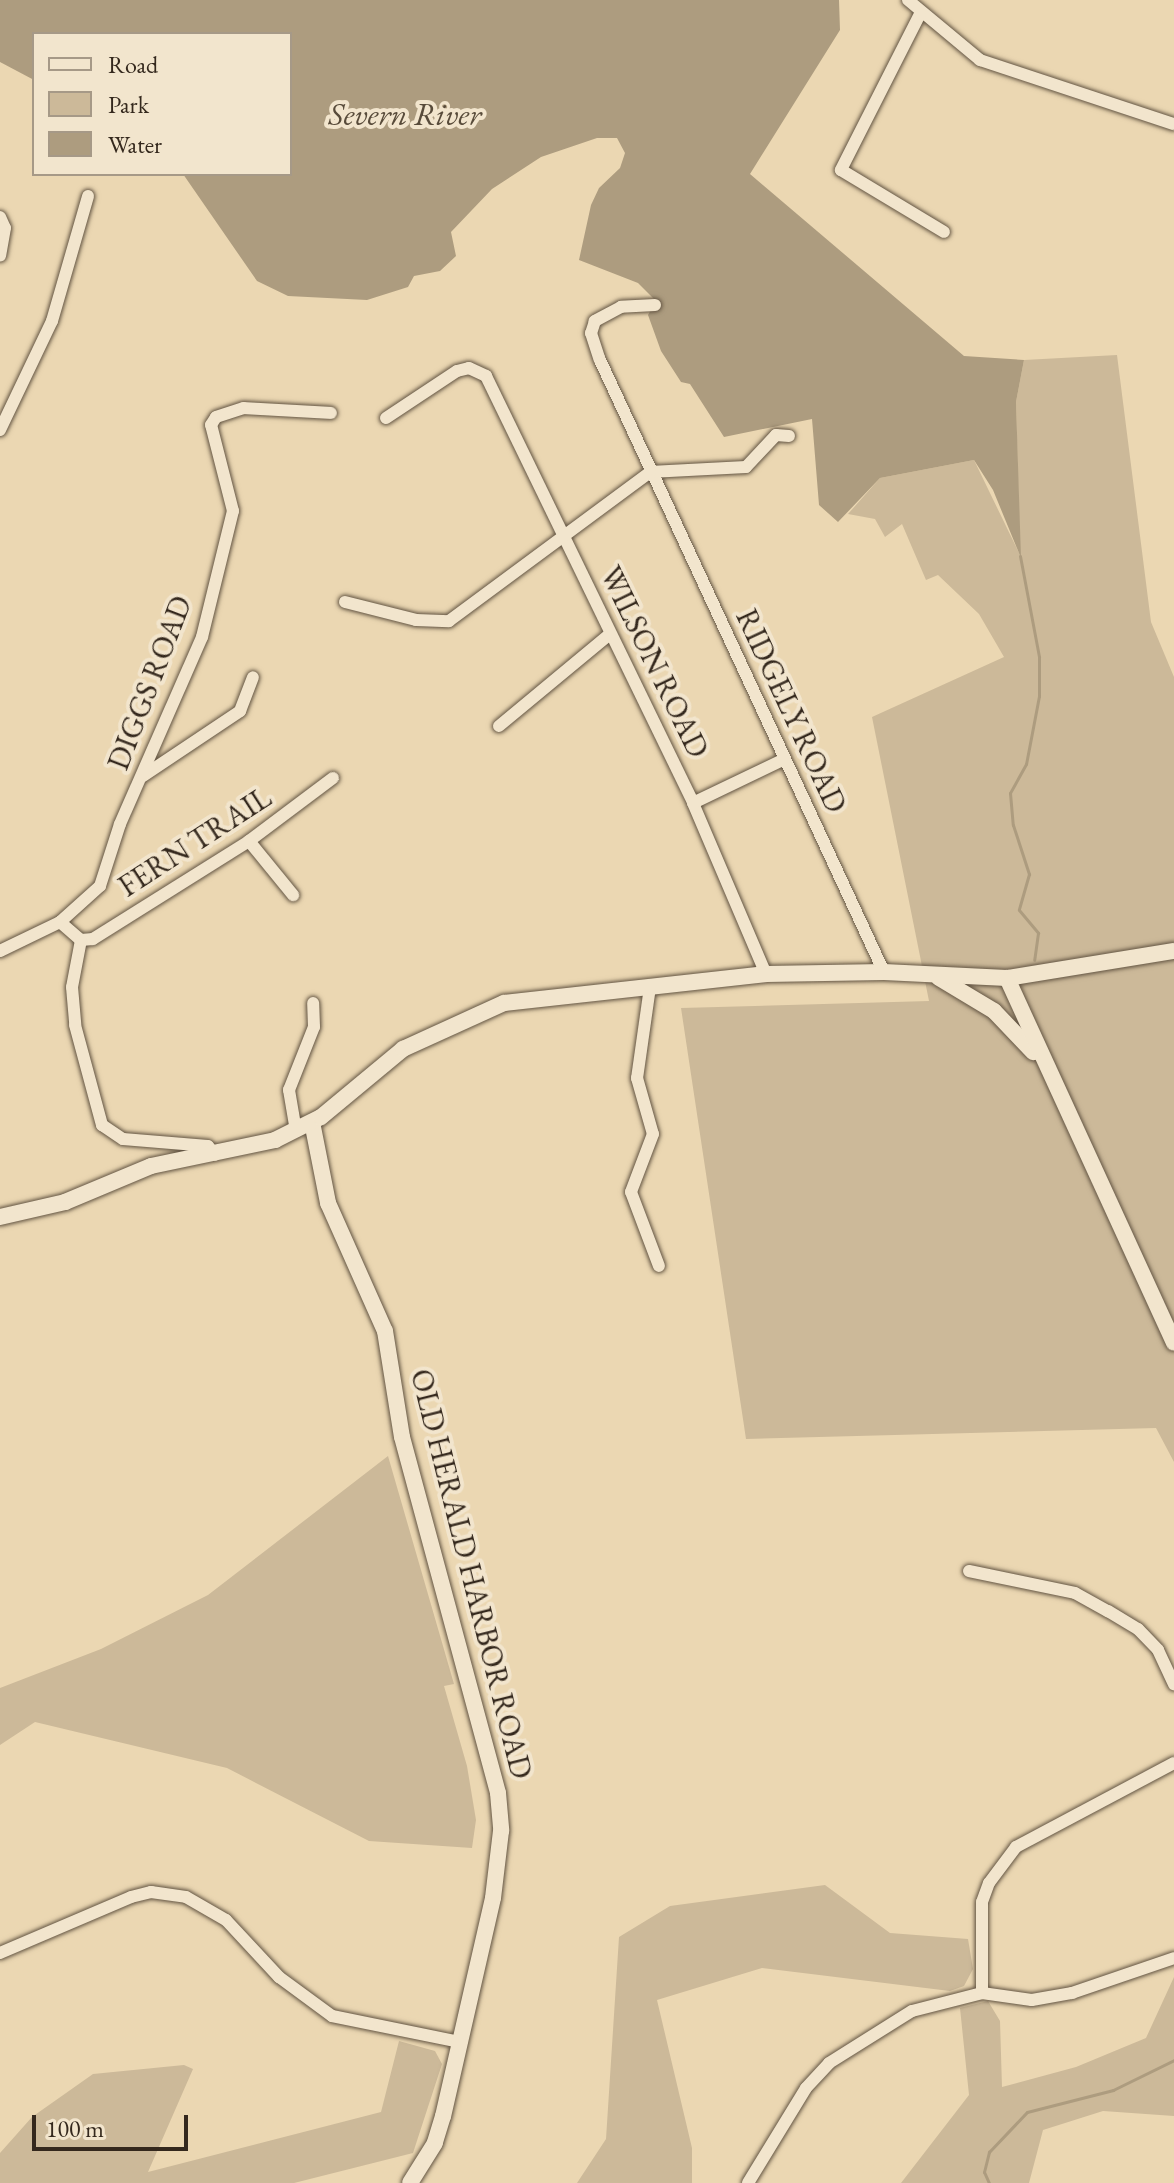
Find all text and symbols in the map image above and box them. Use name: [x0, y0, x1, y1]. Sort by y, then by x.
legend: [32, 32, 292, 176]
text: Road: [108, 49, 158, 80]
text: Park: [108, 89, 149, 120]
water label: Severn River: [329, 95, 481, 133]
text: Water: [108, 129, 162, 160]
street label: WILSON ROAD: [592, 560, 716, 764]
street label: DIGGS ROAD: [100, 591, 200, 775]
street label: RIDGELY ROAD: [728, 603, 854, 819]
street label: FERN TRAIL: [112, 779, 278, 905]
street label: OLD HERALD HARBOR ROAD: [403, 1365, 539, 1783]
scale bar: [36, 2099, 192, 2149]
text: 100 m: [46, 2113, 104, 2144]

